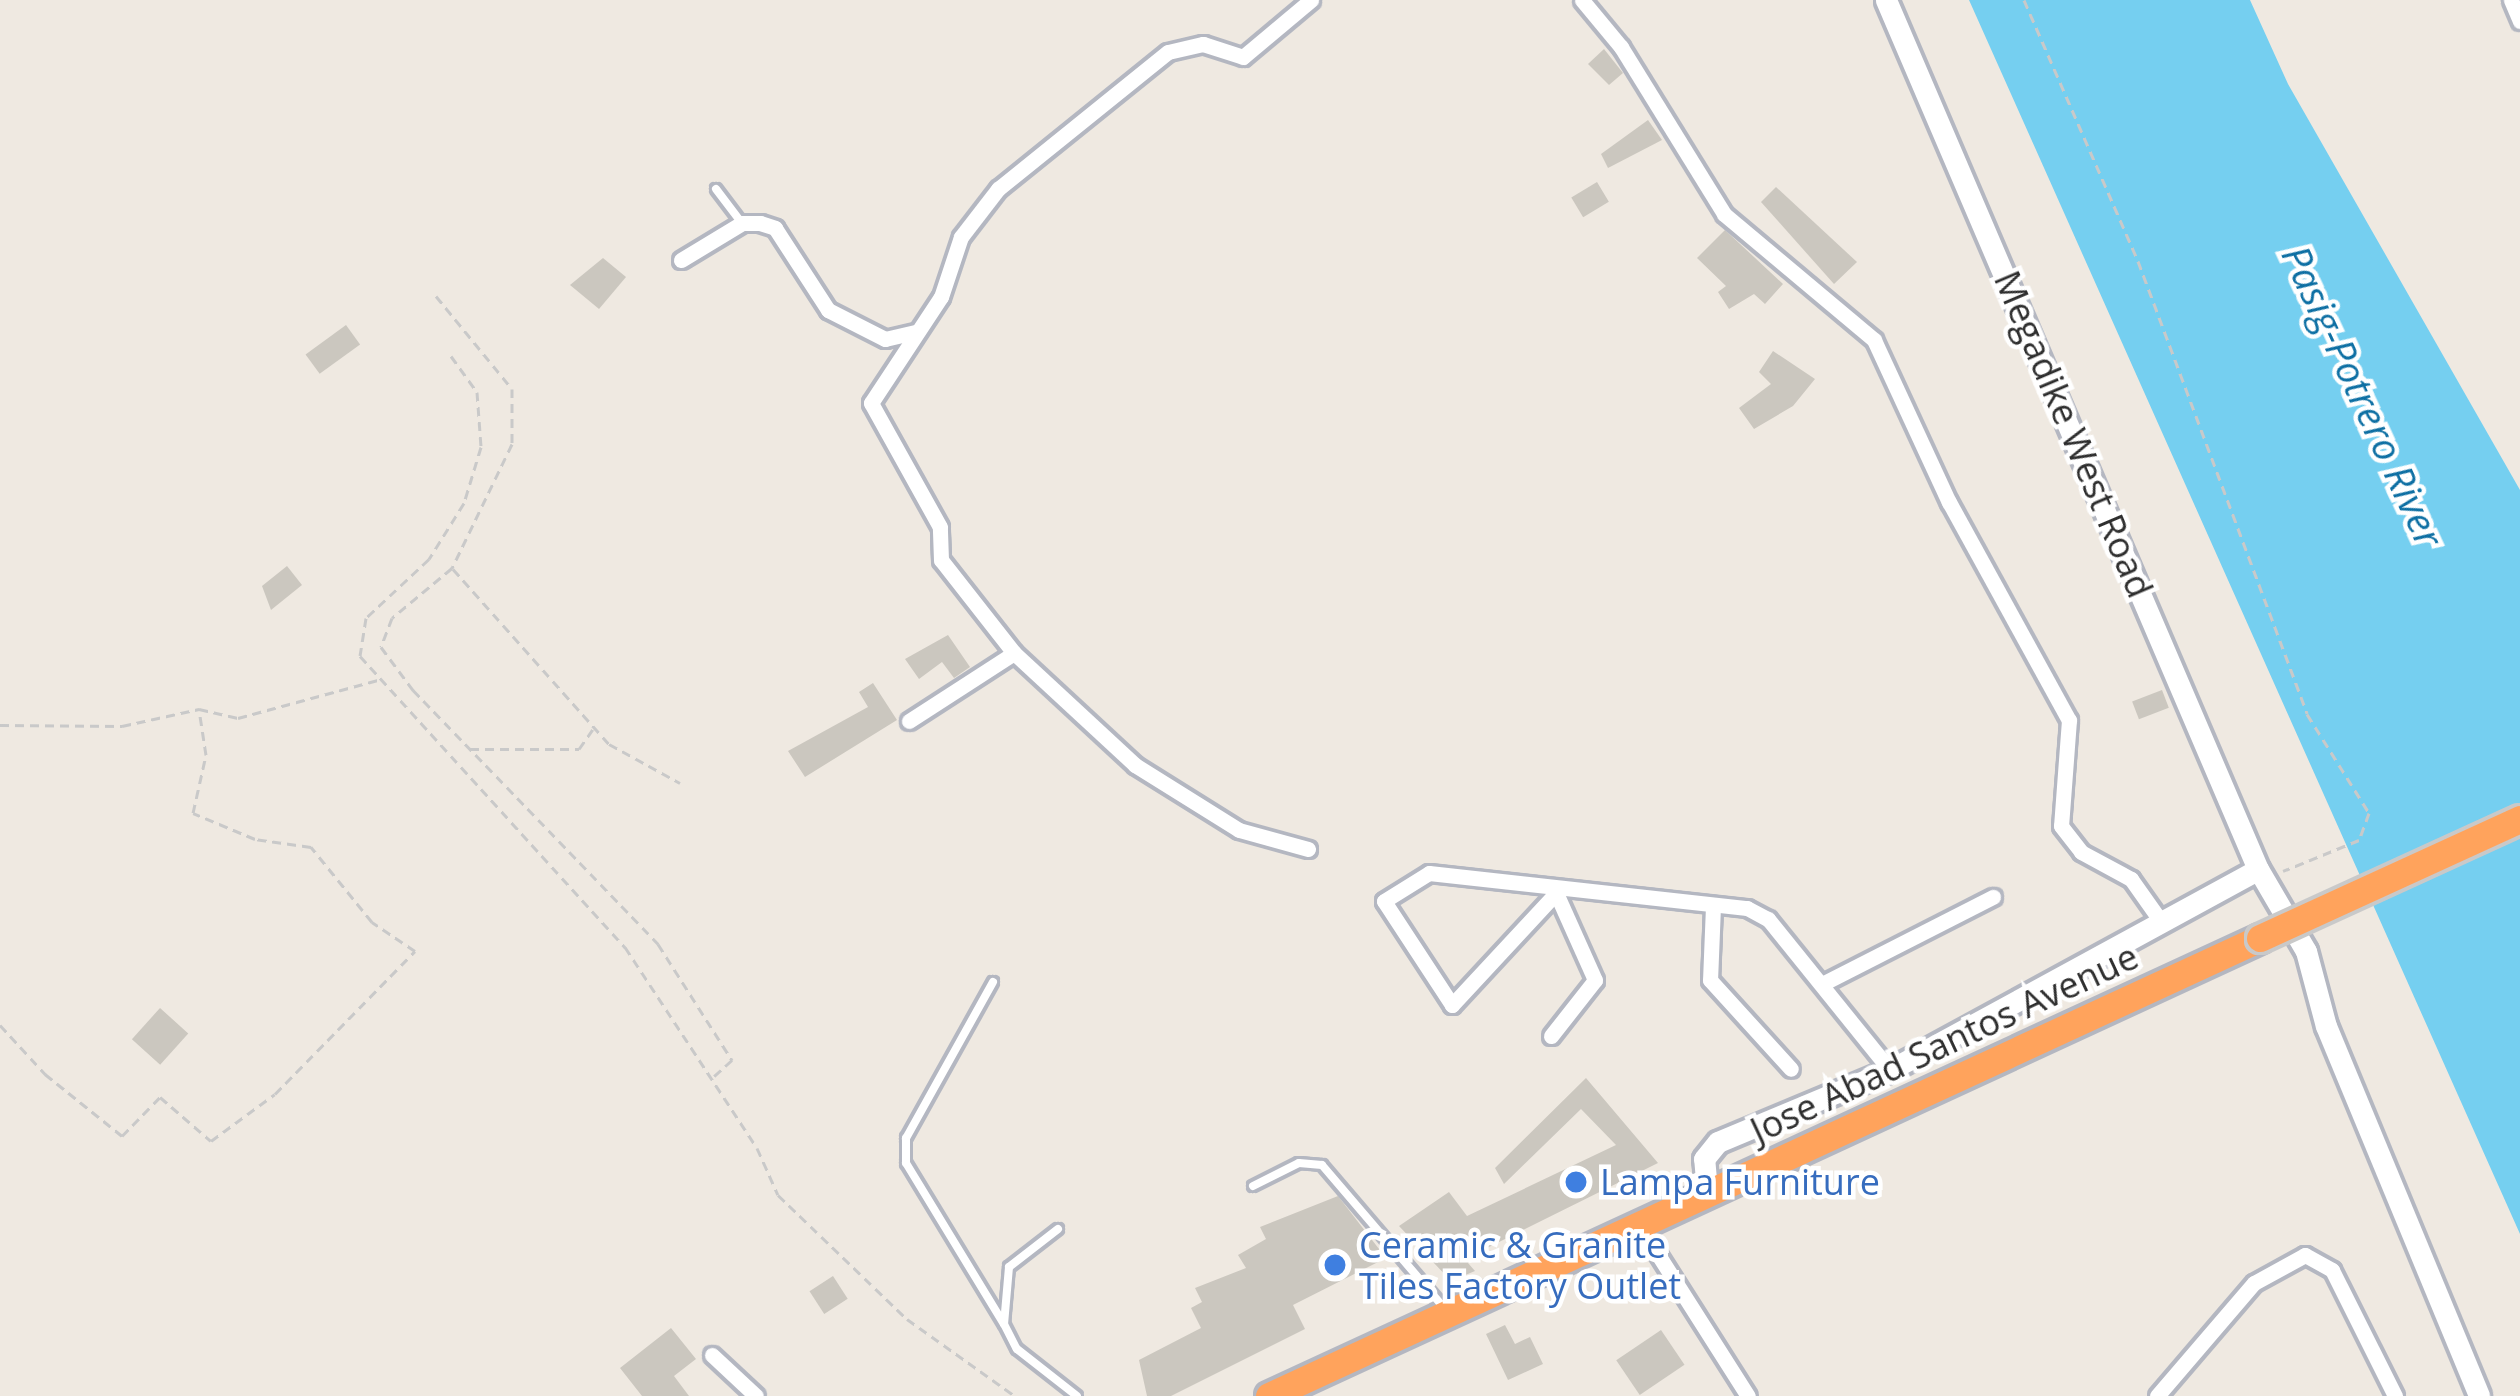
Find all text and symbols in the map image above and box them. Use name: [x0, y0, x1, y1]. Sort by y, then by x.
water label: Pasig-Potrero River: [2273, 238, 2453, 554]
street label: Megadike West Road: [1986, 264, 2162, 604]
street label: Jose Abad Santos Avenue: [1743, 934, 2145, 1152]
place label: Lampa Furniture: [1600, 1160, 1880, 1204]
marker: Lampa Furniture: [1563, 1169, 1589, 1195]
place label: Ceramic & Granite Tiles Factory Outlet: [1359, 1222, 1681, 1307]
marker: Ceramic & Granite Tiles Factory Outlet: [1322, 1252, 1348, 1278]

